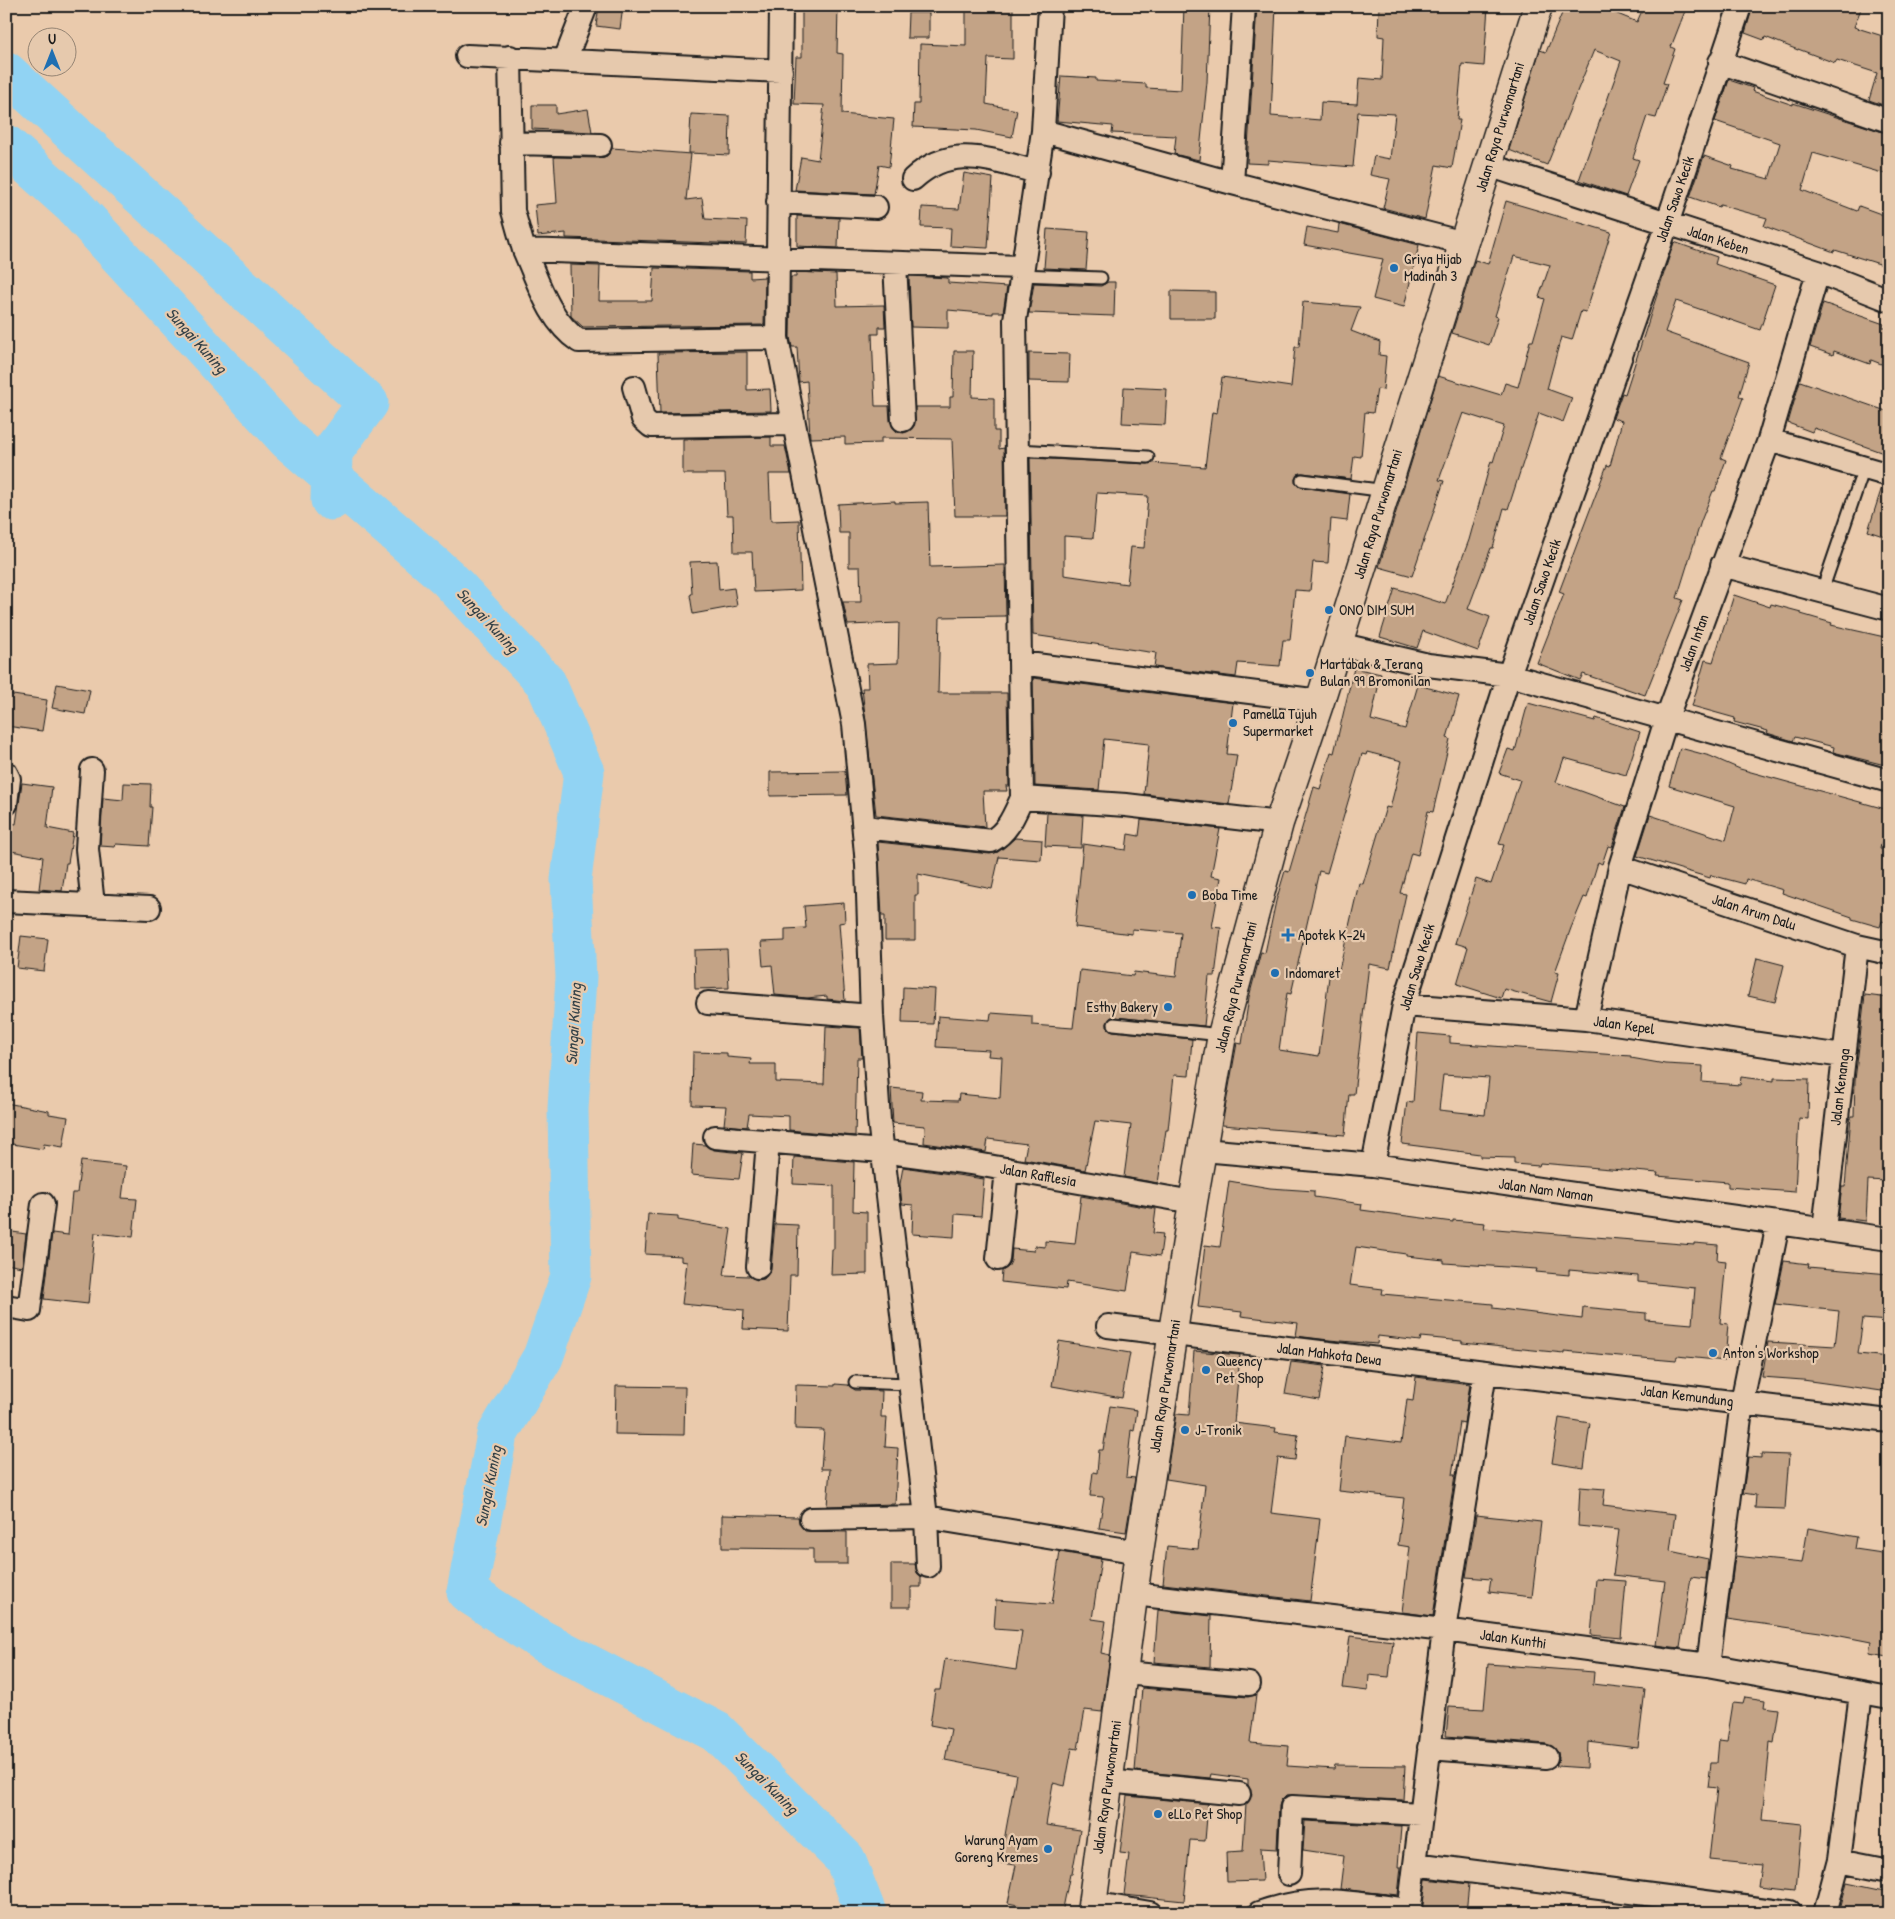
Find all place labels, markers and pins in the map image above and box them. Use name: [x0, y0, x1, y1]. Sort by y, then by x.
place label: Griya Hijab Madinah 3: [1404, 248, 1462, 286]
marker: Griya Hijab Madinah 3: [1388, 262, 1400, 274]
place label: ONO DIM SUM: [1339, 599, 1414, 620]
marker: ONO DIM SUM: [1323, 604, 1335, 616]
place label: Martabak & Terang Bulan 99 Bromonilan: [1320, 653, 1431, 691]
marker: Martabak & Terang Bulan 99 Bromonilan: [1304, 667, 1316, 679]
place label: Pamella Tujuh Supermarket: [1243, 703, 1317, 741]
marker: Pamella Tujuh Supermarket: [1227, 717, 1239, 729]
place label: Boba Time: [1202, 884, 1258, 905]
marker: Boba Time: [1186, 889, 1198, 901]
place label: Apotek K-24: [1298, 924, 1366, 945]
marker: Apotek K-24: [1282, 929, 1294, 941]
place label: Indomaret: [1285, 962, 1341, 983]
marker: Indomaret: [1269, 967, 1281, 979]
place label: Esthy Bakery: [1087, 996, 1158, 1017]
marker: Esthy Bakery: [1162, 1001, 1174, 1013]
place label: Anton's Workshop: [1723, 1342, 1819, 1363]
marker: Anton's Workshop: [1707, 1347, 1719, 1359]
place label: Queency Pet Shop: [1216, 1350, 1264, 1388]
marker: Queency Pet Shop: [1200, 1364, 1212, 1376]
place label: J-Tronik: [1195, 1419, 1242, 1440]
marker: J-Tronik: [1179, 1424, 1191, 1436]
place label: eLLo Pet Shop: [1168, 1803, 1243, 1824]
marker: eLLo Pet Shop: [1152, 1808, 1164, 1820]
place label: Warung Ayam Goreng Kremes: [955, 1829, 1038, 1867]
marker: Warung Ayam Goreng Kremes: [1042, 1843, 1054, 1855]

